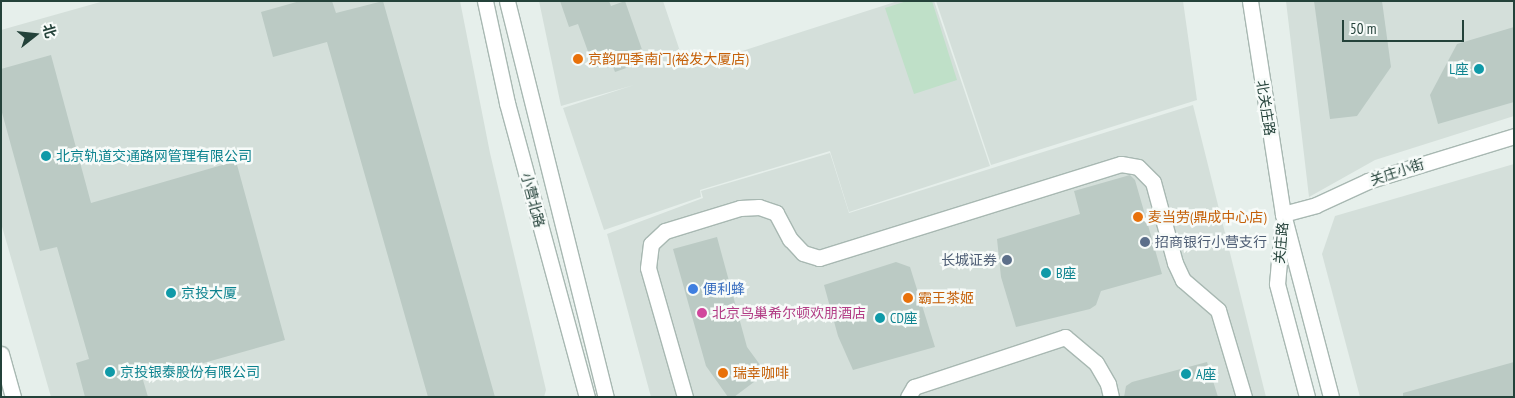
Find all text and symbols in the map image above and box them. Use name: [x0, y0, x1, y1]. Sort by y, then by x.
north arrow: [10, 10, 60, 60]
scale bar: [1345, 10, 1468, 42]
text: 50 m: [1350, 19, 1376, 38]
text: 北: [39, 22, 60, 40]
place label: 京韵四季南门(裕发大厦店): [588, 51, 749, 67]
marker: 京韵四季南门(裕发大厦店): [572, 53, 584, 65]
place label: L座: [1449, 61, 1469, 77]
marker: L座: [1473, 63, 1485, 75]
street label: 北关庄路: [1253, 79, 1279, 137]
place label: 北京轨道交通路网管理有限公司: [56, 148, 252, 164]
marker: 北京轨道交通路网管理有限公司: [40, 150, 52, 162]
street label: 关庄小街: [1368, 155, 1426, 189]
street label: 小营北路: [518, 171, 548, 229]
place label: 麦当劳(鼎成中心店): [1148, 209, 1267, 225]
marker: 麦当劳(鼎成中心店): [1132, 211, 1144, 223]
street label: 关庄路: [1271, 221, 1291, 265]
place label: 招商银行小营支行: [1155, 234, 1267, 250]
marker: 招商银行小营支行: [1139, 236, 1151, 248]
place label: 长城证券: [941, 252, 997, 268]
marker: 长城证券: [1001, 254, 1013, 266]
place label: B座: [1056, 265, 1077, 281]
marker: B座: [1040, 267, 1052, 279]
place label: 便利蜂: [703, 281, 745, 297]
marker: 便利蜂: [687, 283, 699, 295]
place label: 京投大厦: [181, 285, 237, 301]
marker: 京投大厦: [165, 287, 177, 299]
place label: 霸王茶姬: [918, 290, 974, 306]
marker: 霸王茶姬: [902, 292, 914, 304]
place label: 北京鸟巢希尔顿欢朋酒店: [712, 305, 866, 321]
marker: 北京鸟巢希尔顿欢朋酒店: [696, 307, 708, 319]
place label: CD座: [890, 310, 918, 326]
marker: CD座: [874, 312, 886, 324]
place label: 京投银泰股份有限公司: [120, 364, 260, 380]
place label: 瑞幸咖啡: [733, 365, 789, 381]
marker: 京投银泰股份有限公司: [104, 366, 116, 378]
place label: A座: [1196, 366, 1217, 382]
marker: 瑞幸咖啡: [717, 367, 729, 379]
marker: A座: [1180, 368, 1192, 380]

